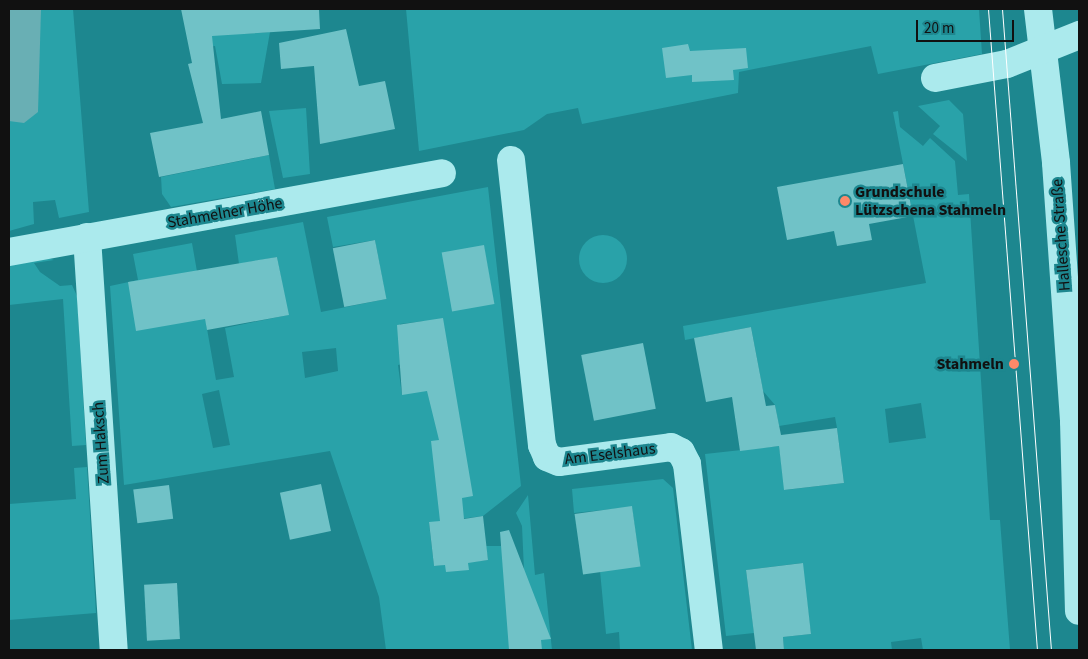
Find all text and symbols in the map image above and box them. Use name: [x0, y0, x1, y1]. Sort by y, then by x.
scale bar: [918, 10, 1016, 42]
text: 20 m: [924, 18, 954, 39]
street label: Hallesche Straße: [1048, 178, 1074, 292]
place label: Grundschule Lützschena Stahmeln: [855, 182, 1006, 220]
street label: Stahmelner Höhe: [166, 193, 284, 233]
marker: Grundschule Lützschena Stahmeln: [839, 195, 851, 207]
place label: Stahmeln: [936, 354, 1004, 374]
marker: Stahmeln: [1008, 358, 1020, 370]
street label: Zum Haksch: [89, 401, 113, 485]
street label: Am Eselshaus: [564, 439, 656, 469]

